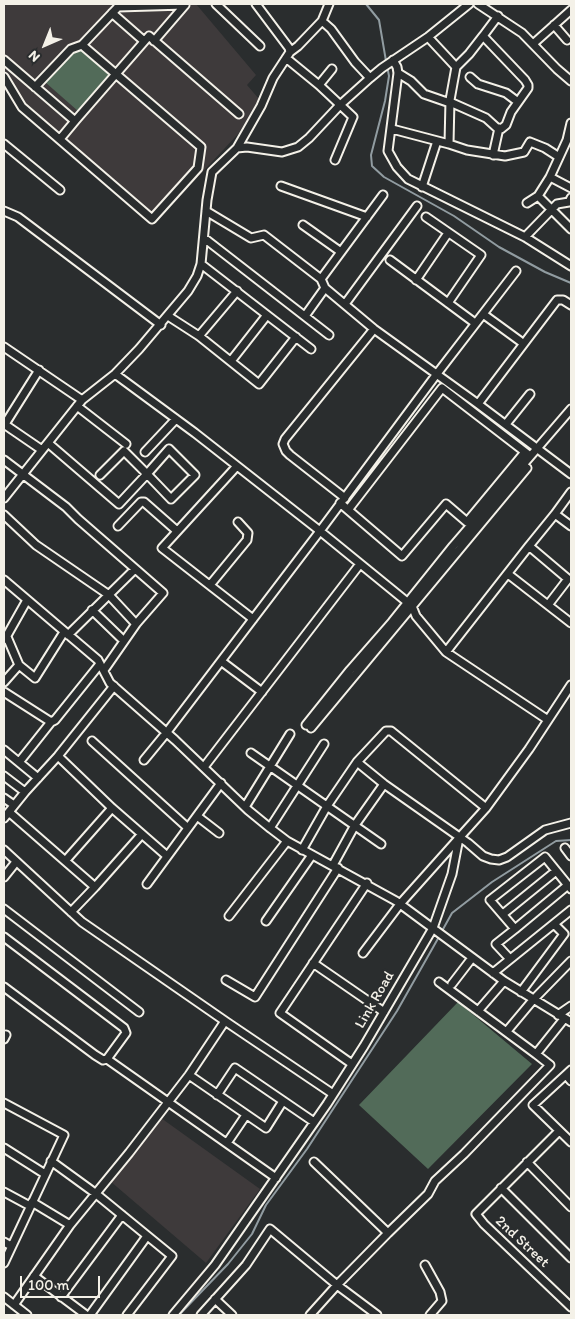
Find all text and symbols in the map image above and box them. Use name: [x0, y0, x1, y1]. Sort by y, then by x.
north arrow: [20, 20, 70, 70]
text: N: [25, 47, 44, 66]
street label: Link Road: [351, 968, 399, 1032]
street label: 2nd Street: [491, 1212, 553, 1272]
scale bar: [22, 1266, 102, 1298]
text: 100 m: [28, 1276, 69, 1294]

